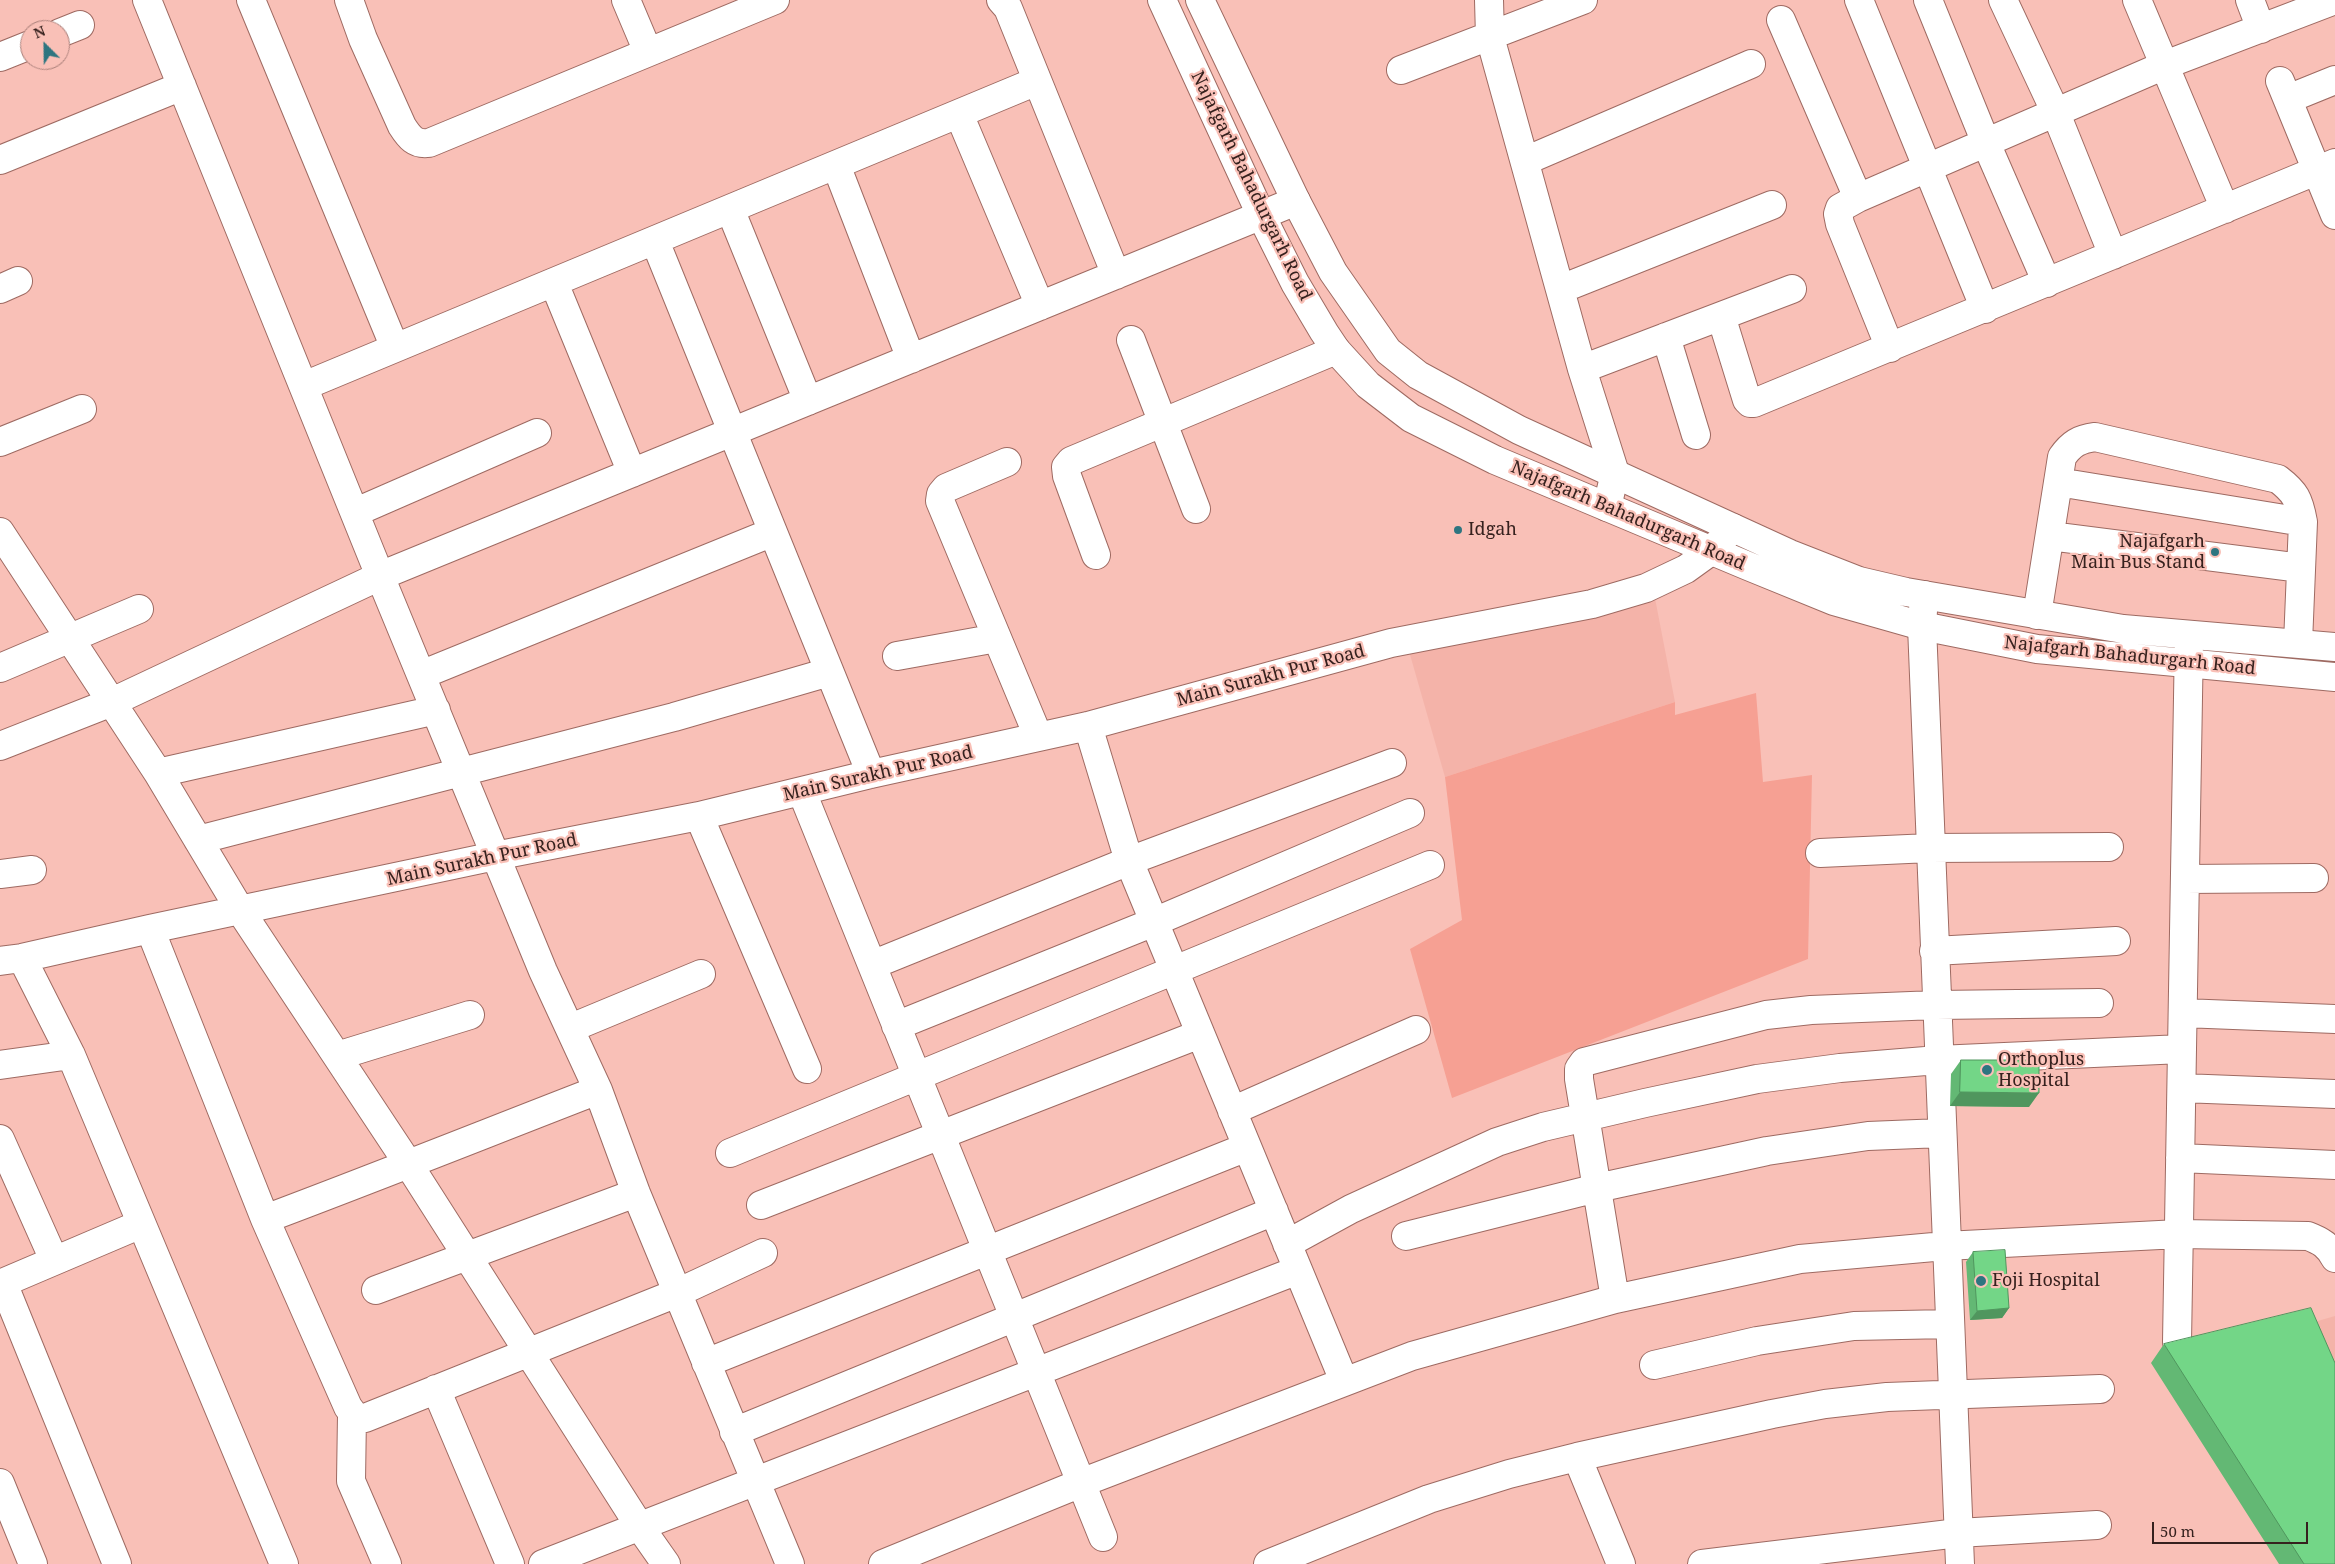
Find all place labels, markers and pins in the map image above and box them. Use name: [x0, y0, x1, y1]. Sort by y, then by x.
place label: Idgah: [1468, 519, 1517, 541]
marker: Idgah: [1452, 524, 1464, 536]
place label: Najafgarh Main Bus Stand: [2071, 531, 2205, 574]
marker: Najafgarh Main Bus Stand: [2209, 546, 2221, 558]
place label: Orthoplus Hospital: [1998, 1049, 2084, 1092]
marker: Orthoplus Hospital: [1980, 1063, 1994, 1077]
place label: Foji Hospital: [1992, 1270, 2100, 1292]
marker: Foji Hospital: [1974, 1274, 1988, 1288]

